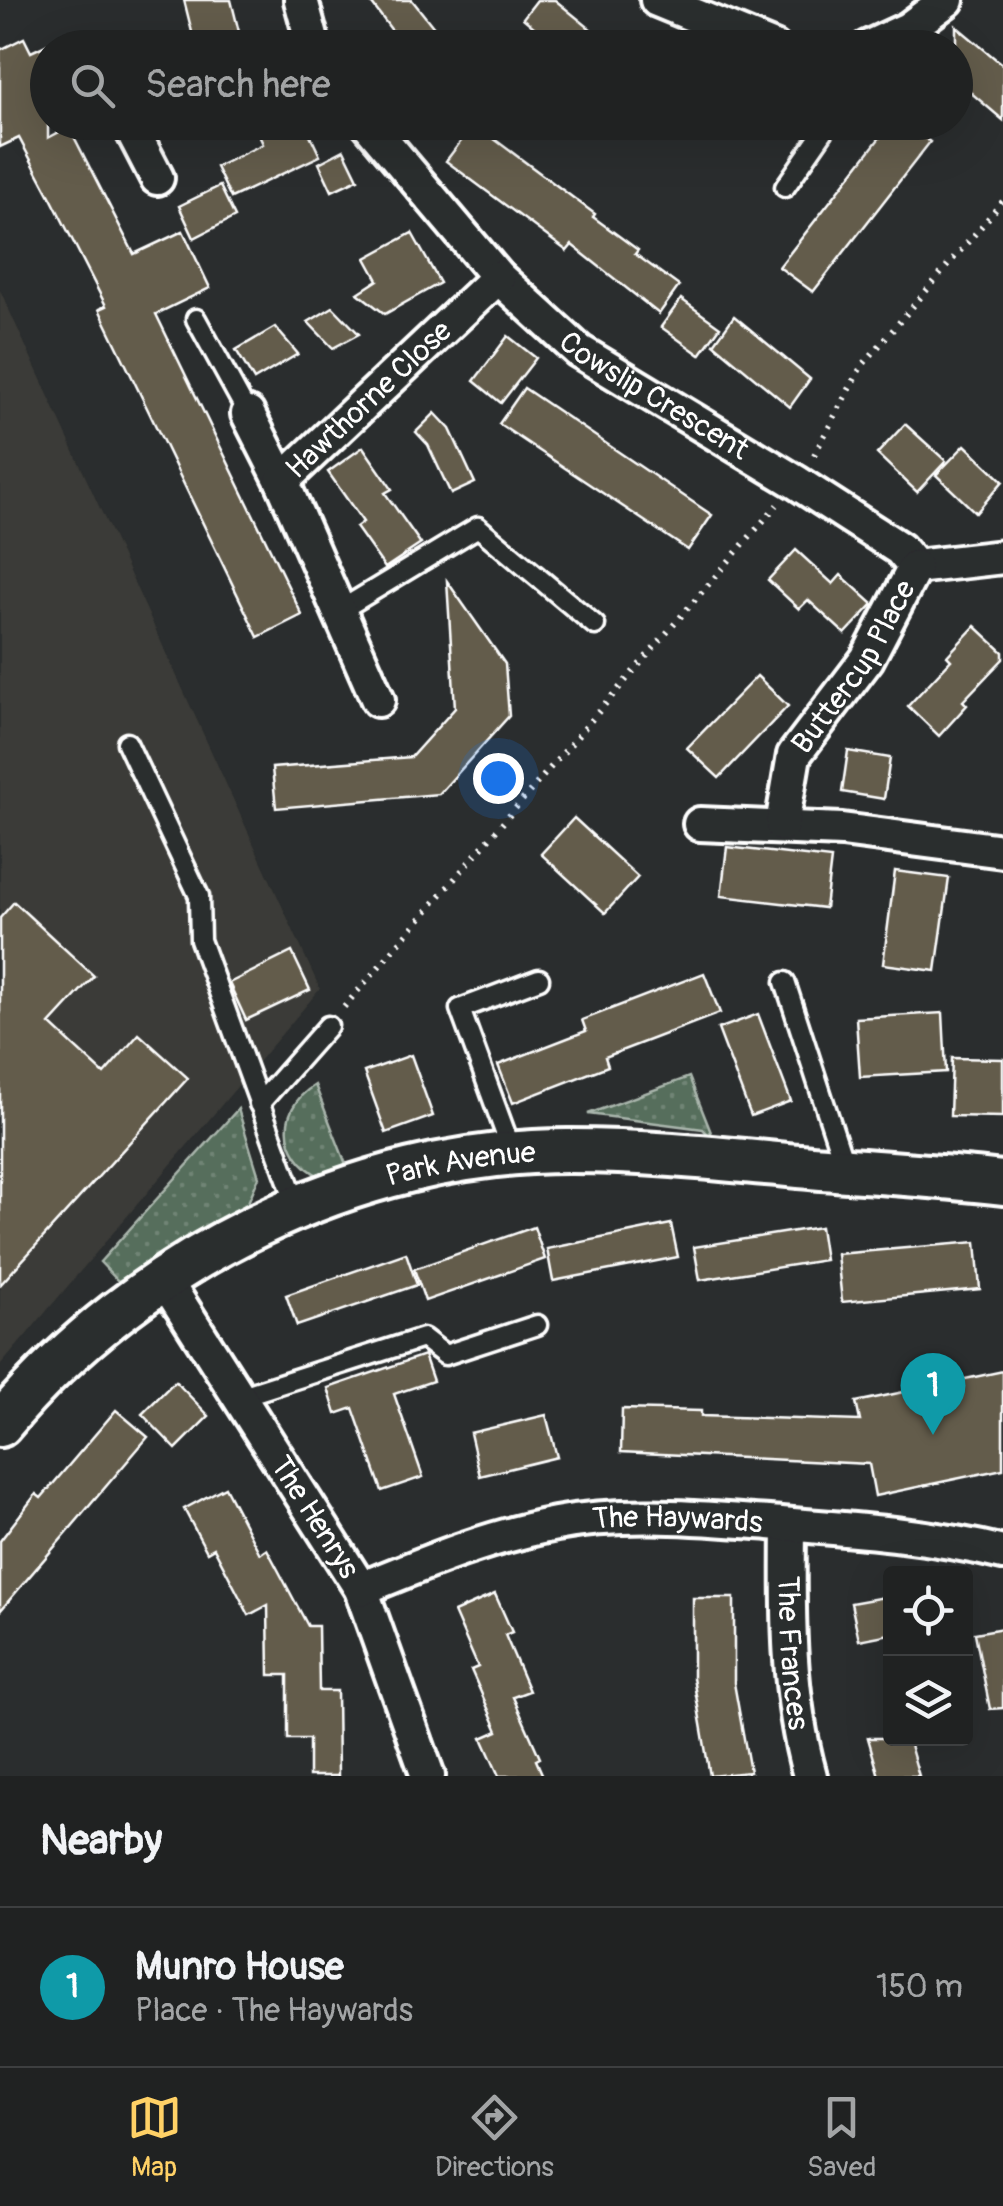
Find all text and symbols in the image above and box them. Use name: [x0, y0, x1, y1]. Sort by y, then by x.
search box: [30, 30, 973, 140]
icon: search: [65, 58, 120, 113]
text: Search here: [145, 61, 331, 109]
street label: Hawthorne Close: [278, 312, 459, 486]
street label: Cowslip Crescent: [551, 323, 757, 468]
street label: Buttercup Place: [783, 573, 924, 761]
your location: [473, 753, 524, 804]
street label: Park Avenue: [382, 1133, 537, 1194]
pin: 1: [900, 1352, 966, 1435]
street label: The Henrys: [263, 1449, 368, 1585]
street label: The Haywards: [591, 1498, 764, 1541]
map controls: [883, 1566, 973, 1746]
button: locate: [883, 1566, 973, 1656]
street label: The Frances: [770, 1576, 818, 1733]
button: layers: [883, 1656, 973, 1746]
text: Nearby: [40, 1815, 162, 1867]
text: Munro House: [135, 1943, 344, 1991]
text: 1: [66, 1967, 79, 2007]
text: 150 m: [876, 1967, 963, 2007]
text: Place · The Haywards: [135, 1991, 413, 2031]
tab: Map: [127, 2090, 182, 2185]
tab: Directions: [435, 2090, 554, 2185]
tab: Saved: [807, 2090, 876, 2185]

